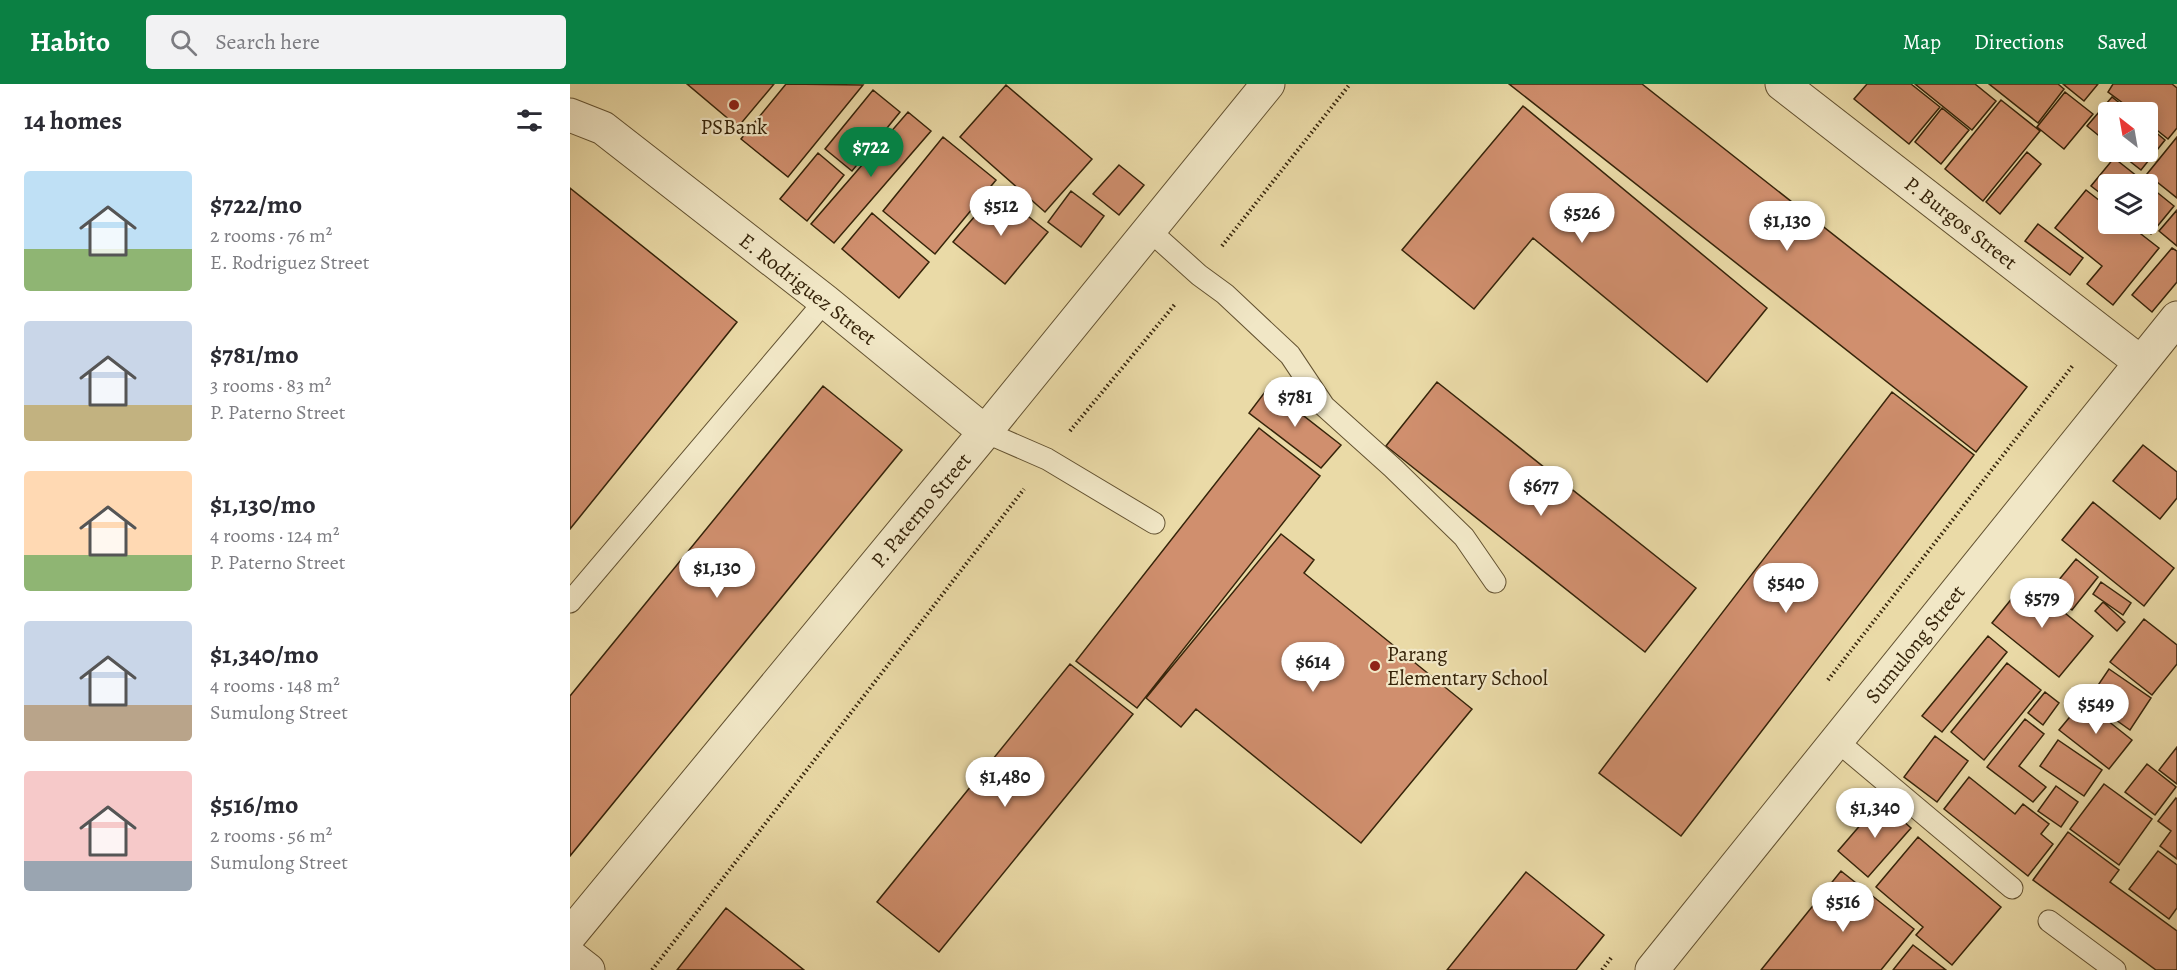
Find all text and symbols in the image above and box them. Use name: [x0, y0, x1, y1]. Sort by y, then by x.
search box: [146, 15, 566, 69]
text: Habito: [30, 23, 110, 61]
icon: search: [167, 26, 200, 59]
text: Search here: [215, 27, 320, 57]
text: Map: [1903, 28, 1941, 56]
text: Directions: [1974, 28, 2064, 56]
text: Saved: [2097, 28, 2147, 56]
marker: PSBank: [727, 98, 741, 112]
north arrow: [2098, 102, 2158, 162]
map controls: [2098, 102, 2158, 234]
text: 14 homes: [24, 103, 122, 138]
icon: filters: [513, 104, 546, 137]
place label: PSBank: [701, 113, 768, 141]
pin: $722: [835, 127, 907, 178]
text: $722: [852, 133, 890, 160]
street label: P. Burgos Street: [1899, 170, 2023, 276]
button: layers: [2098, 174, 2158, 234]
pin: $512: [965, 186, 1037, 237]
text: $722/mo: [210, 187, 302, 222]
text: $512: [984, 192, 1018, 219]
pin: $526: [1546, 193, 1618, 244]
icon: home: [72, 195, 144, 267]
text: $526: [1564, 199, 1600, 226]
pin: $1,130: [1738, 201, 1836, 252]
text: $1,130: [1763, 207, 1811, 234]
text: 2 rooms · 76 m²: [210, 222, 332, 249]
street label: E. Rodriguez Street: [734, 226, 883, 352]
text: E. Rodriguez Street: [210, 249, 369, 276]
text: $781/mo: [210, 337, 299, 372]
icon: home: [72, 345, 144, 417]
text: 3 rooms · 83 m²: [210, 372, 331, 399]
pin: $781: [1259, 377, 1331, 428]
text: $781: [1278, 383, 1312, 410]
text: P. Paterno Street: [210, 399, 345, 426]
street label: P. Paterno Street: [865, 447, 977, 573]
pin: $677: [1505, 466, 1577, 517]
text: $677: [1523, 472, 1559, 499]
text: $1,130/mo: [210, 487, 316, 522]
icon: home: [72, 495, 144, 567]
text: 4 rooms · 124 m²: [210, 522, 340, 549]
pin: $1,130: [668, 548, 766, 599]
text: P. Paterno Street: [210, 549, 345, 576]
text: $1,130: [693, 554, 741, 581]
pin: $540: [1750, 563, 1822, 614]
text: $540: [1767, 569, 1805, 596]
pin: $579: [2006, 578, 2078, 629]
street label: Sumulong Street: [1859, 579, 1971, 709]
text: $579: [2024, 584, 2060, 611]
text: $1,340/mo: [210, 637, 319, 672]
place label: Parang Elementary School: [1387, 640, 1548, 692]
pin: $614: [1277, 642, 1349, 693]
icon: home: [72, 645, 144, 717]
text: $614: [1295, 648, 1331, 675]
marker: Parang Elementary School: [1368, 659, 1382, 673]
text: 4 rooms · 148 m²: [210, 672, 340, 699]
pin: $549: [2060, 684, 2132, 735]
text: $549: [2078, 690, 2114, 717]
text: Sumulong Street: [210, 699, 348, 726]
pin: $1,480: [956, 757, 1054, 808]
text: $1,480: [980, 763, 1030, 790]
text: $516/mo: [210, 787, 298, 822]
pin: $1,340: [1826, 788, 1924, 839]
text: $1,340: [1850, 794, 1900, 821]
icon: home: [72, 795, 144, 867]
text: 2 rooms · 56 m²: [210, 822, 332, 849]
text: Sumulong Street: [210, 849, 348, 876]
pin: $516: [1807, 882, 1879, 933]
text: $516: [1826, 888, 1860, 915]

